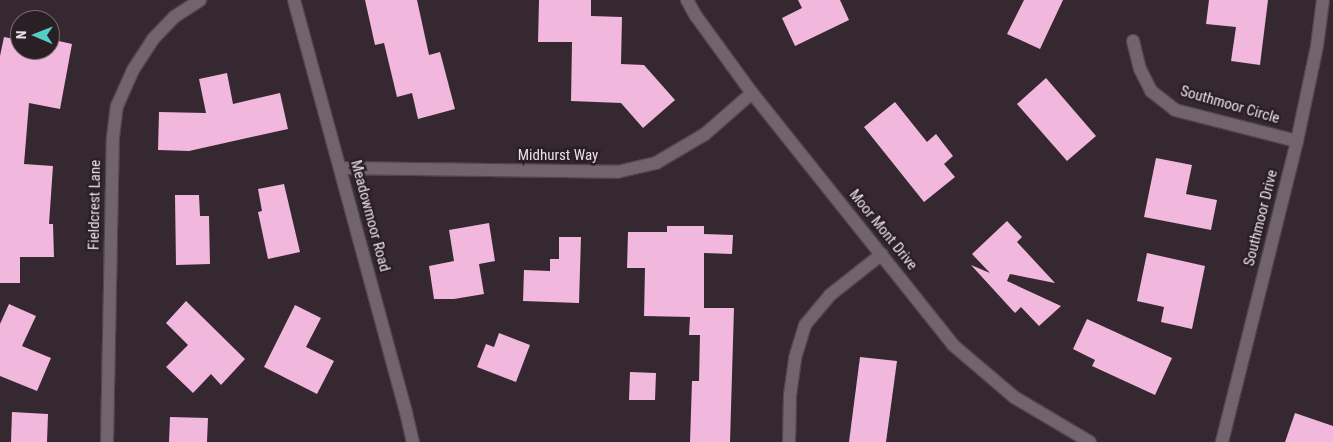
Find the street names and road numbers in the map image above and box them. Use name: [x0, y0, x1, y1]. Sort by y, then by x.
street label: Southmoor Circle: [1178, 82, 1282, 128]
street label: Midhurst Way: [518, 147, 598, 165]
street label: Meadowmoor Road: [346, 158, 394, 274]
street label: Fieldcrest Lane: [85, 160, 105, 250]
street label: Southmoor Drive: [1240, 168, 1282, 268]
street label: Moor Mont Drive: [845, 186, 921, 274]

